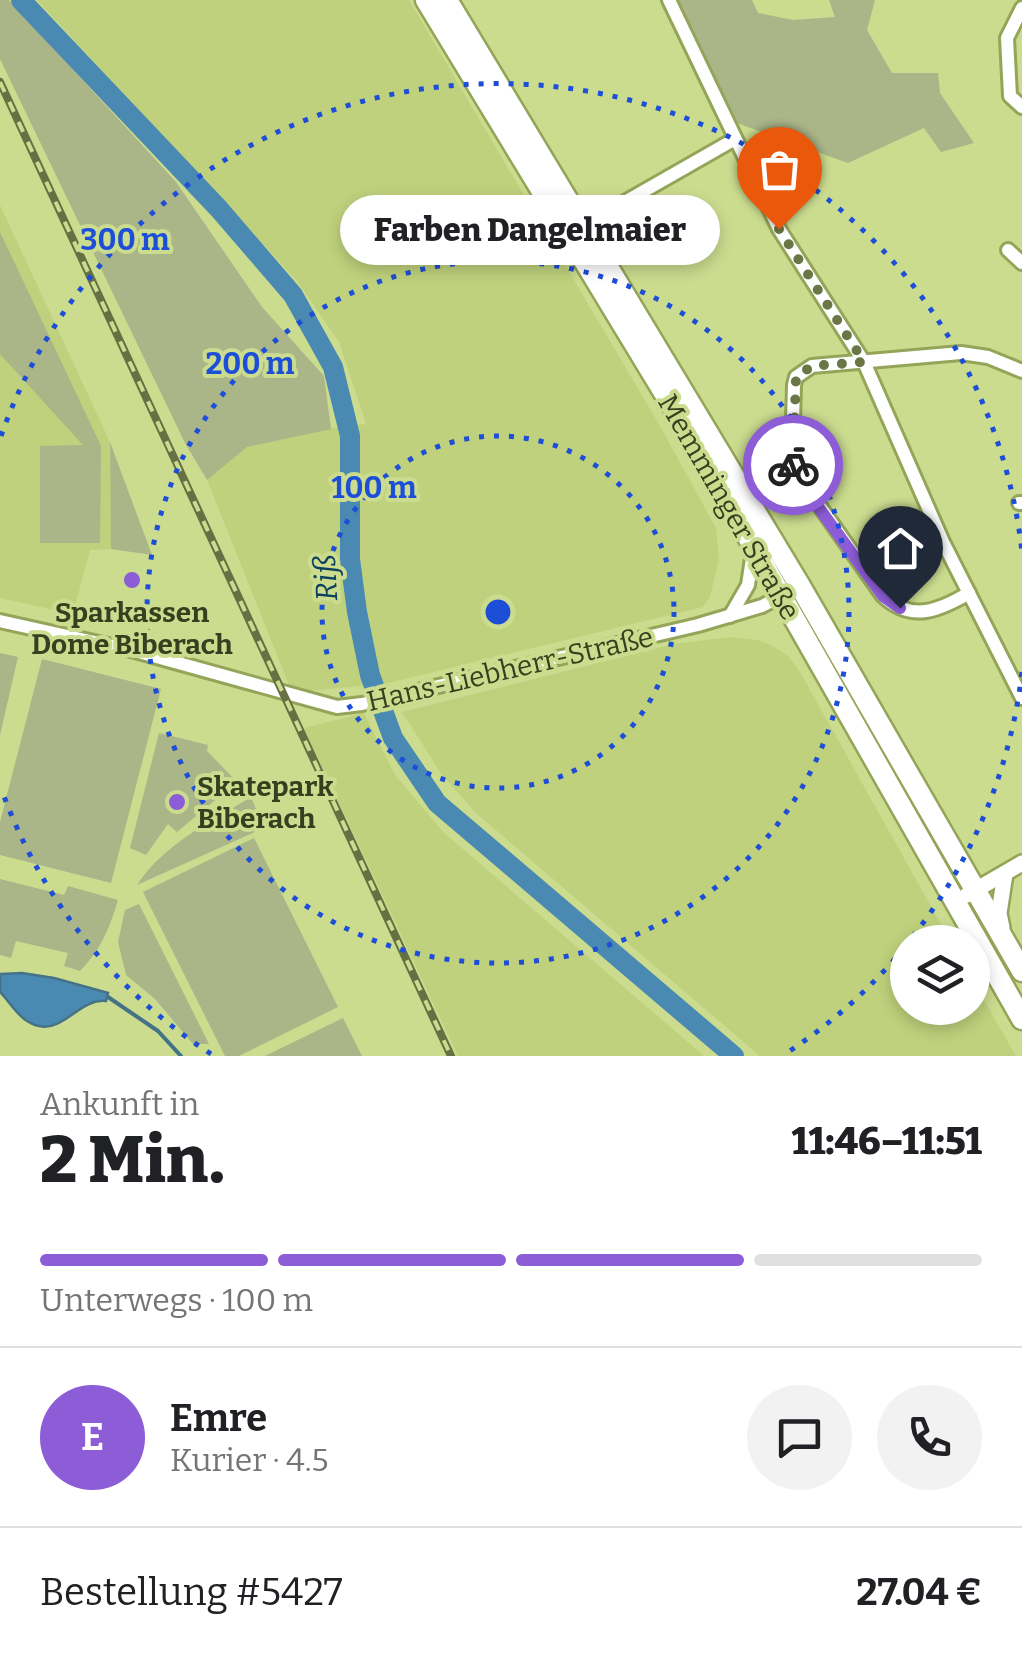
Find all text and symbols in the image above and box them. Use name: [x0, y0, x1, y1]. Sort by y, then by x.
pin: [737, 127, 822, 230]
icon: bag: [752, 142, 807, 197]
callout: Farben Dangelmaier: [339, 194, 719, 264]
text: Farben Dangelmaier: [374, 211, 686, 249]
text: 300 m: [80, 222, 170, 258]
text: 200 m: [205, 346, 295, 382]
street label: Memminger Straße: [651, 389, 807, 625]
courier: [743, 415, 843, 515]
icon: bike: [766, 438, 821, 493]
text: 100 m: [331, 470, 417, 506]
pin: [858, 506, 943, 609]
icon: home: [873, 521, 928, 576]
water label: Riß: [307, 554, 345, 602]
marker: Sparkassen Dome Biberach: [121, 569, 143, 591]
centre of rings: [480, 594, 516, 630]
place label: Sparkassen Dome Biberach: [31, 596, 233, 661]
street label: Hans-Liebherr-Straße: [364, 620, 656, 718]
place label: Skatepark Biberach: [197, 770, 334, 835]
marker: Skatepark Biberach: [166, 791, 188, 813]
map controls: [890, 925, 990, 1025]
button: layers: [890, 925, 990, 1025]
text: Ankunft in: [40, 1085, 199, 1123]
text: 11:46–11:51: [792, 1118, 982, 1164]
text: 2 Min.: [40, 1121, 225, 1199]
text: Unterwegs · 100 m: [40, 1281, 313, 1319]
button: chat: [747, 1385, 852, 1490]
button: phone: [877, 1385, 982, 1490]
text: Emre: [170, 1395, 267, 1441]
text: E: [81, 1414, 104, 1460]
text: Kurier · 4.5: [170, 1441, 329, 1479]
text: Bestellung #5427: [40, 1569, 343, 1615]
text: 27.04 €: [856, 1569, 982, 1615]

